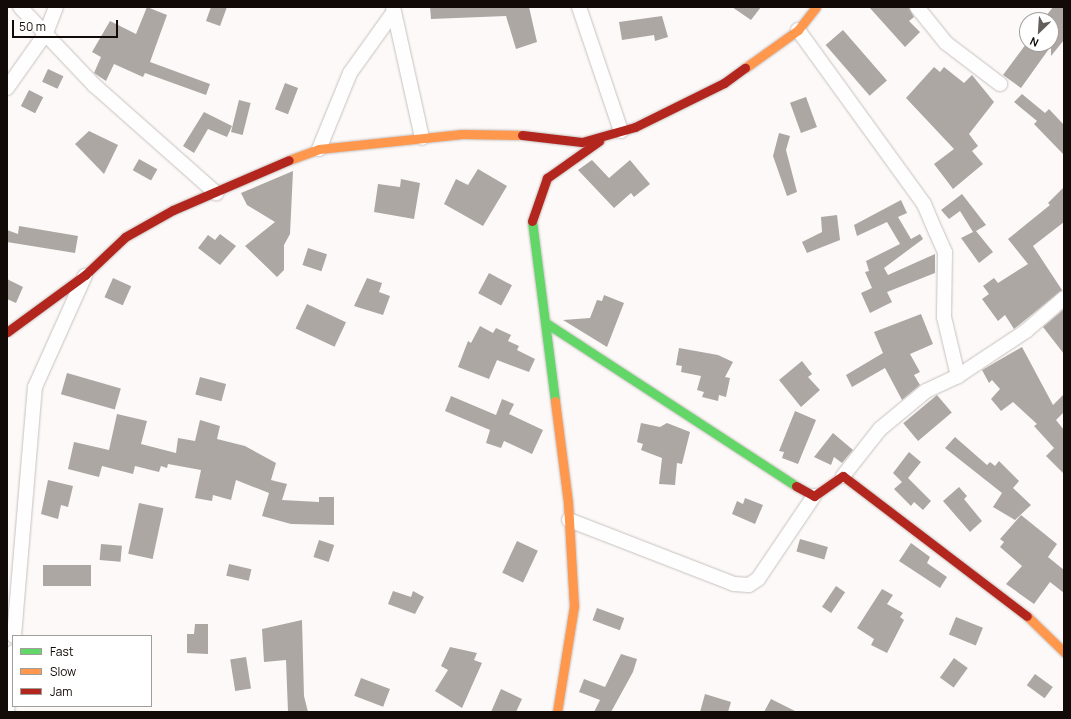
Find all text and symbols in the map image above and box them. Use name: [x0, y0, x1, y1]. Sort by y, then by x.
scale bar: [14, 12, 120, 38]
north arrow: [1019, 12, 1059, 52]
text: 50 m: [19, 18, 46, 35]
text: N: [1027, 34, 1041, 51]
legend: [12, 635, 152, 707]
text: Fast: [50, 643, 74, 660]
text: Slow: [50, 663, 76, 680]
text: Jam: [50, 683, 72, 700]

